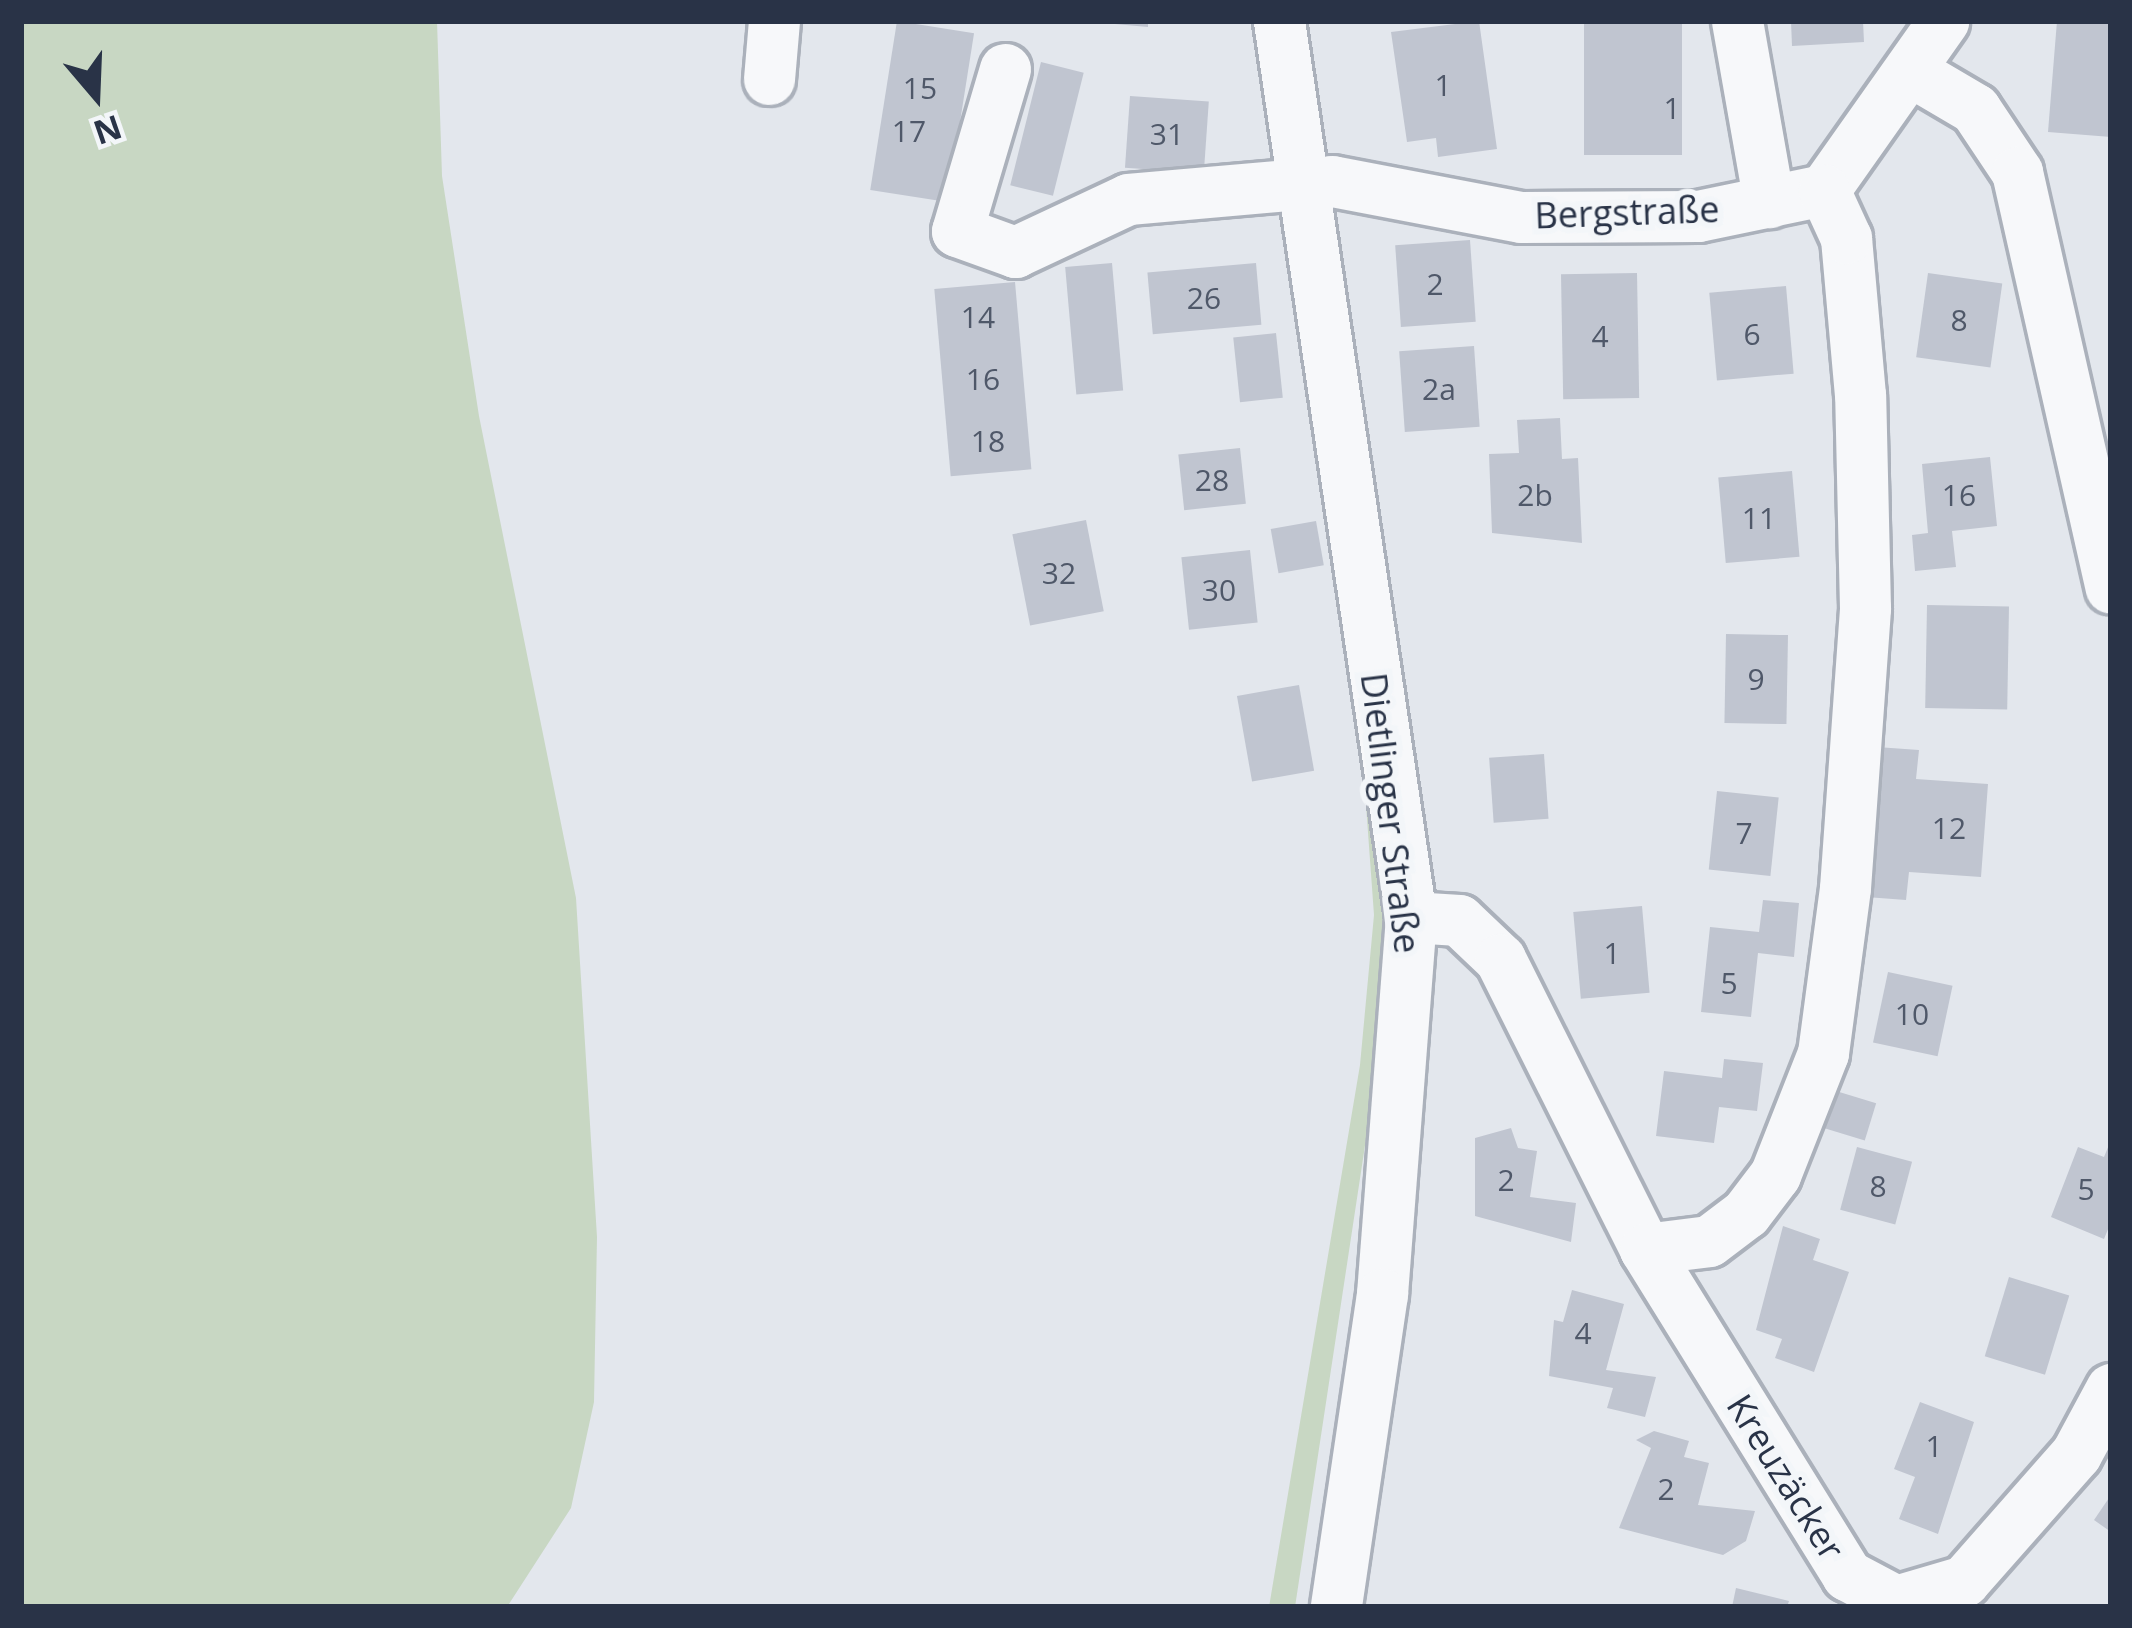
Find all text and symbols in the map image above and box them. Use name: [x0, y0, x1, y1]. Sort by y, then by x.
north arrow: [36, 36, 156, 156]
house number: 1: [1434, 67, 1452, 103]
house number: 15: [903, 70, 937, 106]
house number: 1: [1663, 90, 1681, 126]
text: N: [88, 105, 128, 156]
house number: 17: [892, 113, 926, 149]
house number: 31: [1150, 116, 1184, 152]
street label: Bergstraße: [1534, 187, 1720, 237]
house number: 2: [1426, 266, 1444, 302]
house number: 26: [1187, 280, 1221, 316]
house number: 14: [961, 299, 995, 335]
house number: 8: [1950, 302, 1968, 338]
house number: 6: [1743, 316, 1761, 352]
house number: 4: [1591, 318, 1609, 354]
house number: 16: [966, 361, 1000, 397]
house number: 2a: [1422, 371, 1456, 407]
house number: 18: [971, 423, 1005, 459]
house number: 28: [1195, 462, 1229, 498]
house number: 2b: [1517, 477, 1553, 513]
house number: 16: [1942, 477, 1976, 513]
house number: 11: [1742, 500, 1776, 536]
house number: 32: [1042, 555, 1076, 591]
house number: 30: [1202, 572, 1236, 608]
house number: 9: [1747, 661, 1765, 697]
street label: Dietlinger Straße: [1352, 670, 1430, 956]
house number: 12: [1932, 810, 1966, 846]
house number: 7: [1735, 815, 1753, 851]
house number: 1: [1603, 935, 1621, 971]
house number: 5: [1720, 965, 1738, 1001]
house number: 10: [1895, 996, 1929, 1032]
house number: 2: [1497, 1162, 1515, 1198]
house number: 8: [1869, 1168, 1887, 1204]
house number: 5: [2077, 1171, 2095, 1207]
house number: 4: [1574, 1315, 1592, 1351]
street label: Kreuzäcker: [1718, 1386, 1854, 1568]
house number: 1: [1925, 1428, 1943, 1464]
house number: 2: [1657, 1471, 1675, 1507]

